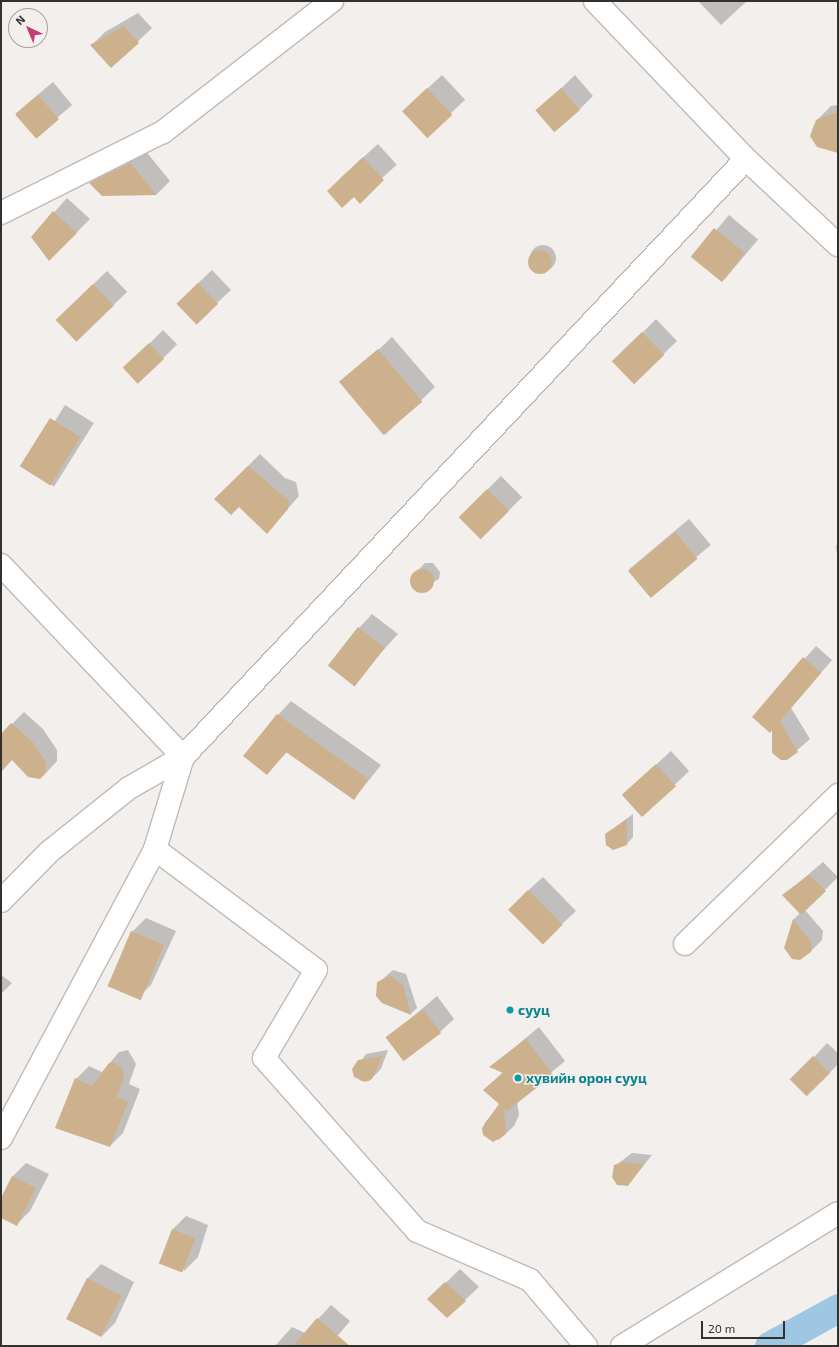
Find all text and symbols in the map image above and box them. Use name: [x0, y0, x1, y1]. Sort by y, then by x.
north arrow: [8, 8, 48, 48]
text: N: [13, 12, 27, 27]
place label: сууц: [518, 1002, 550, 1018]
marker: сууц: [505, 1005, 515, 1015]
place label: хувийн орон сууц: [526, 1070, 647, 1086]
marker: хувийн орон сууц: [513, 1073, 523, 1083]
scale bar: [703, 1313, 787, 1339]
text: 20 m: [708, 1321, 735, 1335]

